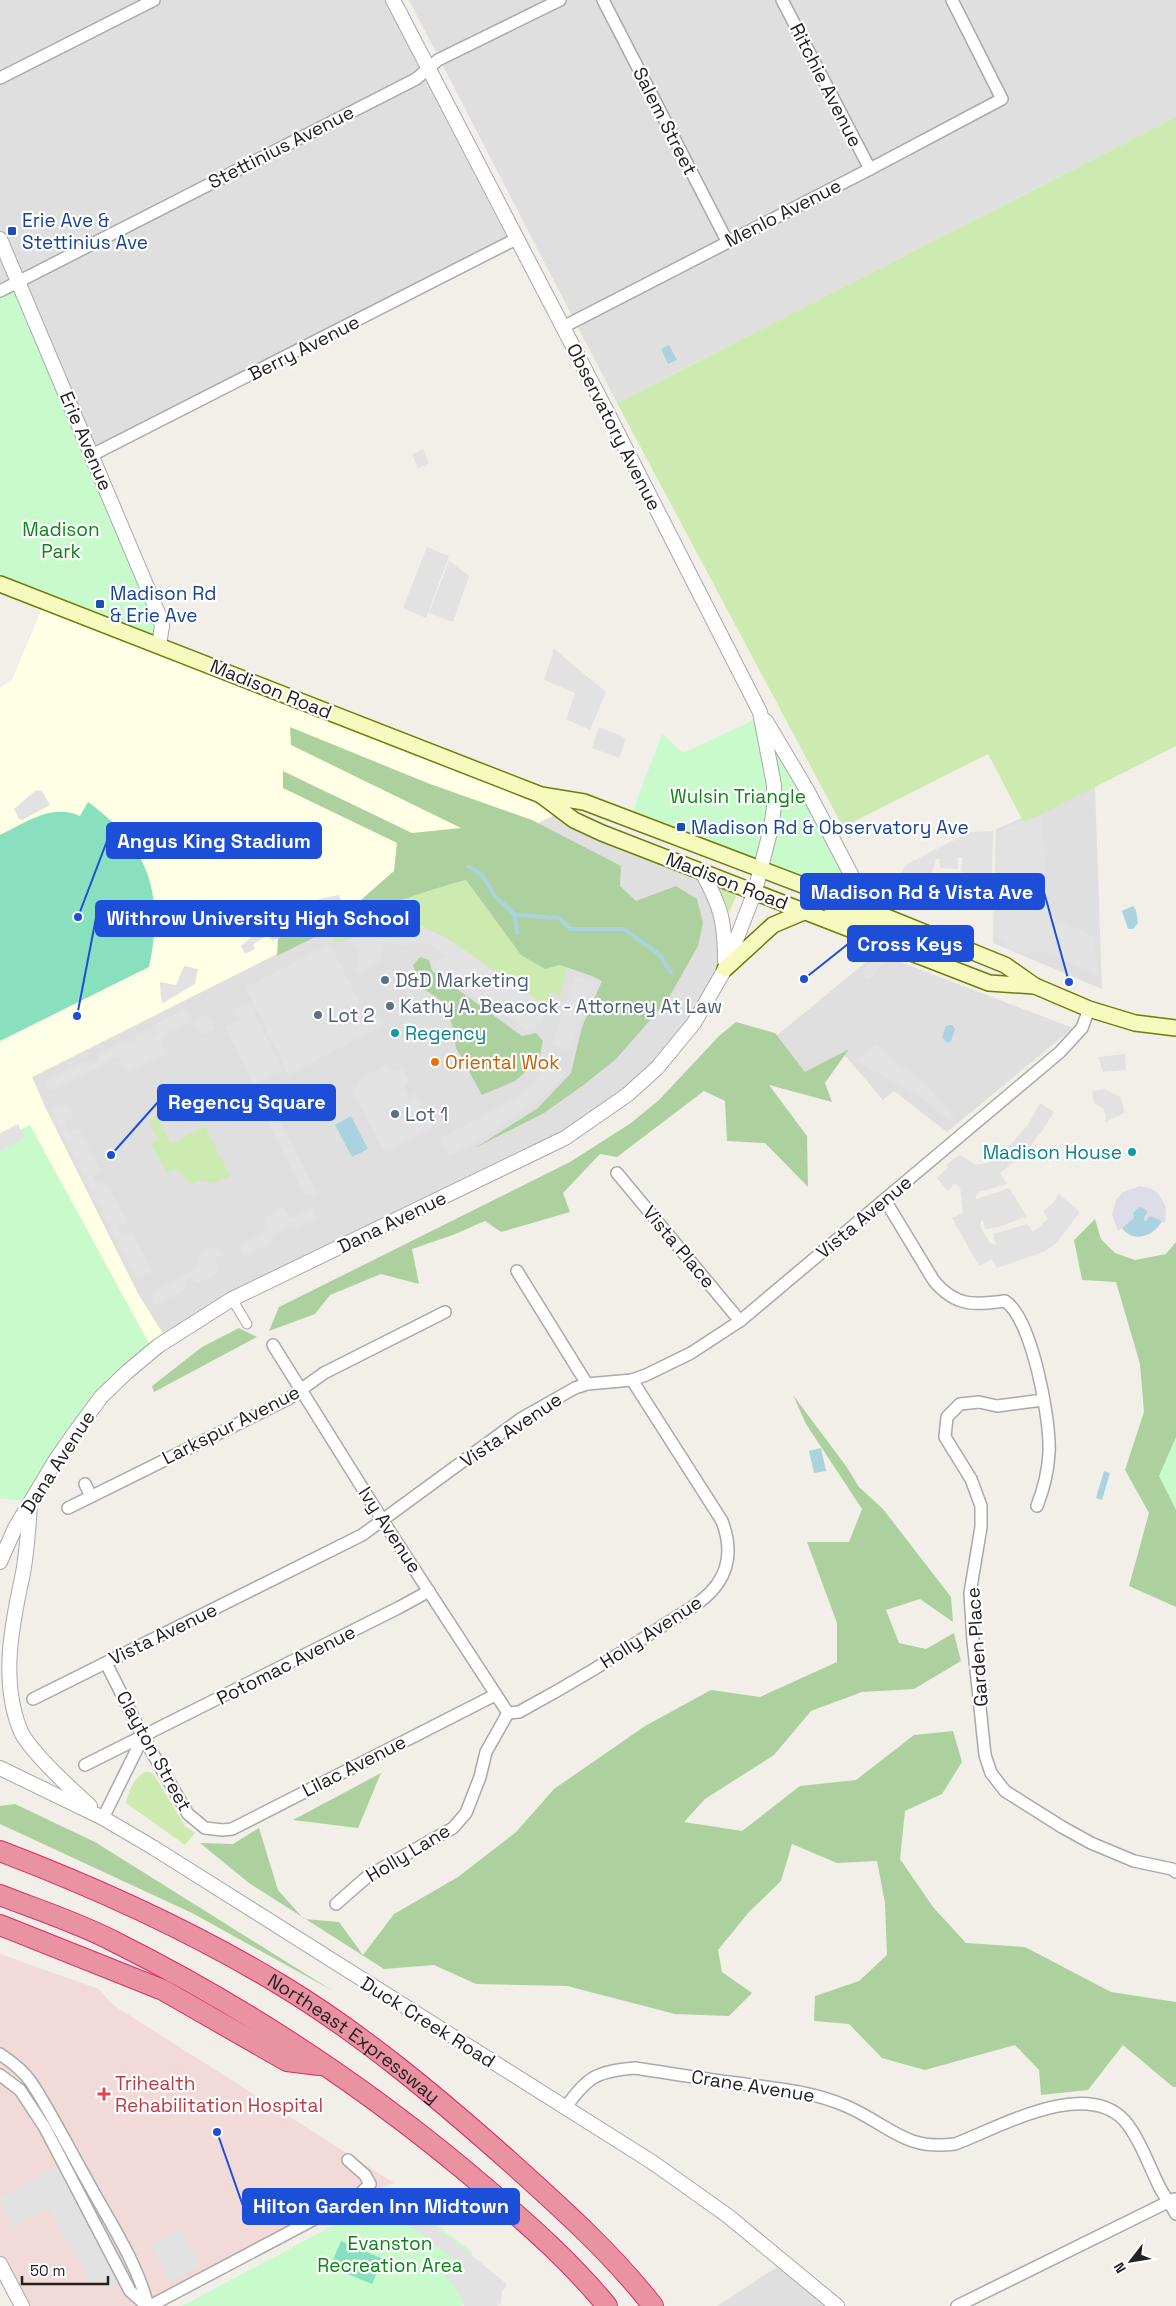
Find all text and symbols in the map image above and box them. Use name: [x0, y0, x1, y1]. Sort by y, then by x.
street label: Ritchie Avenue: [784, 19, 868, 151]
street label: Salem Street: [627, 63, 703, 179]
street label: Stettinius Avenue: [204, 99, 358, 195]
street label: Menlo Avenue: [721, 173, 845, 253]
place label: Erie Ave & Stettinius Ave: [22, 208, 148, 255]
marker: Erie Ave & Stettinius Ave: [6, 225, 18, 237]
street label: Berry Avenue: [244, 309, 364, 387]
street label: Observatory Avenue: [561, 339, 667, 515]
street label: Erie Avenue: [54, 388, 118, 494]
park label: Madison Park: [22, 517, 100, 564]
place label: Madison Rd & Erie Ave: [110, 581, 217, 628]
marker: Madison Rd & Erie Ave: [94, 598, 106, 610]
street label: Madison Road: [207, 653, 335, 725]
park label: Wulsin Triangle: [670, 784, 806, 809]
place label: Madison Rd & Observatory Ave: [691, 815, 969, 840]
marker: Madison Rd & Observatory Ave: [675, 821, 687, 833]
callout: Angus King Stadium: [107, 823, 321, 858]
text: Angus King Stadium: [117, 828, 311, 854]
street label: Madison Road: [662, 846, 792, 916]
callout: Madison Rd & Vista Ave: [801, 874, 1044, 909]
text: Madison Rd & Vista Ave: [811, 879, 1033, 905]
callout: Withrow University High School: [96, 901, 419, 936]
text: Withrow University High School: [106, 905, 410, 931]
callout: Cross Keys: [848, 926, 973, 961]
text: Cross Keys: [857, 931, 963, 957]
place label: D&D Marketing: [395, 968, 529, 993]
marker: D&D Marketing: [379, 974, 391, 986]
place label: Kathy A. Beacock - Attorney At Law: [400, 994, 722, 1019]
marker: Kathy A. Beacock - Attorney At Law: [384, 1000, 396, 1012]
place label: Lot 2: [328, 1003, 375, 1028]
marker: Lot 2: [312, 1009, 324, 1021]
place label: Regency: [405, 1021, 486, 1046]
marker: Regency: [389, 1027, 401, 1039]
place label: Oriental Wok: [445, 1050, 560, 1075]
marker: Oriental Wok: [429, 1056, 441, 1068]
callout: Regency Square: [158, 1085, 335, 1120]
text: Regency Square: [168, 1089, 326, 1115]
place label: Lot 1: [405, 1102, 448, 1127]
marker: Lot 1: [389, 1108, 401, 1120]
place label: Madison House: [983, 1140, 1122, 1165]
marker: Madison House: [1126, 1146, 1138, 1158]
street label: Vista Avenue: [811, 1170, 917, 1264]
street label: Dana Avenue: [334, 1185, 450, 1259]
street label: Vista Place: [637, 1201, 721, 1293]
street label: Larkspur Avenue: [158, 1380, 304, 1470]
street label: Vista Avenue: [455, 1387, 567, 1473]
street label: Dana Avenue: [15, 1406, 101, 1518]
street label: Ivy Avenue: [353, 1482, 427, 1578]
street label: Garden Place: [960, 1586, 994, 1708]
street label: Holly Avenue: [595, 1590, 707, 1674]
street label: Vista Avenue: [105, 1597, 221, 1671]
street label: Potomac Avenue: [212, 1619, 360, 1711]
street label: Clayton Street: [111, 1686, 197, 1816]
street label: Lilac Avenue: [298, 1729, 410, 1803]
street label: Holly Lane: [361, 1818, 455, 1888]
street label: Northeast Expressway: [263, 1967, 445, 2109]
street label: Duck Creek Road: [356, 1971, 500, 2073]
street label: Crane Avenue: [690, 2064, 816, 2108]
place label: Trihealth Rehabilitation Hospital: [115, 2071, 323, 2118]
marker: Trihealth Rehabilitation Hospital: [97, 2087, 111, 2101]
callout: Hilton Garden Inn Midtown: [243, 2189, 519, 2224]
text: Hilton Garden Inn Midtown: [253, 2193, 509, 2219]
park label: Evanston Recreation Area: [317, 2231, 463, 2278]
north arrow: [1106, 2236, 1156, 2286]
scale bar: [22, 2254, 109, 2286]
text: N: [1110, 2259, 1130, 2276]
text: 50 m: [30, 2261, 65, 2280]

